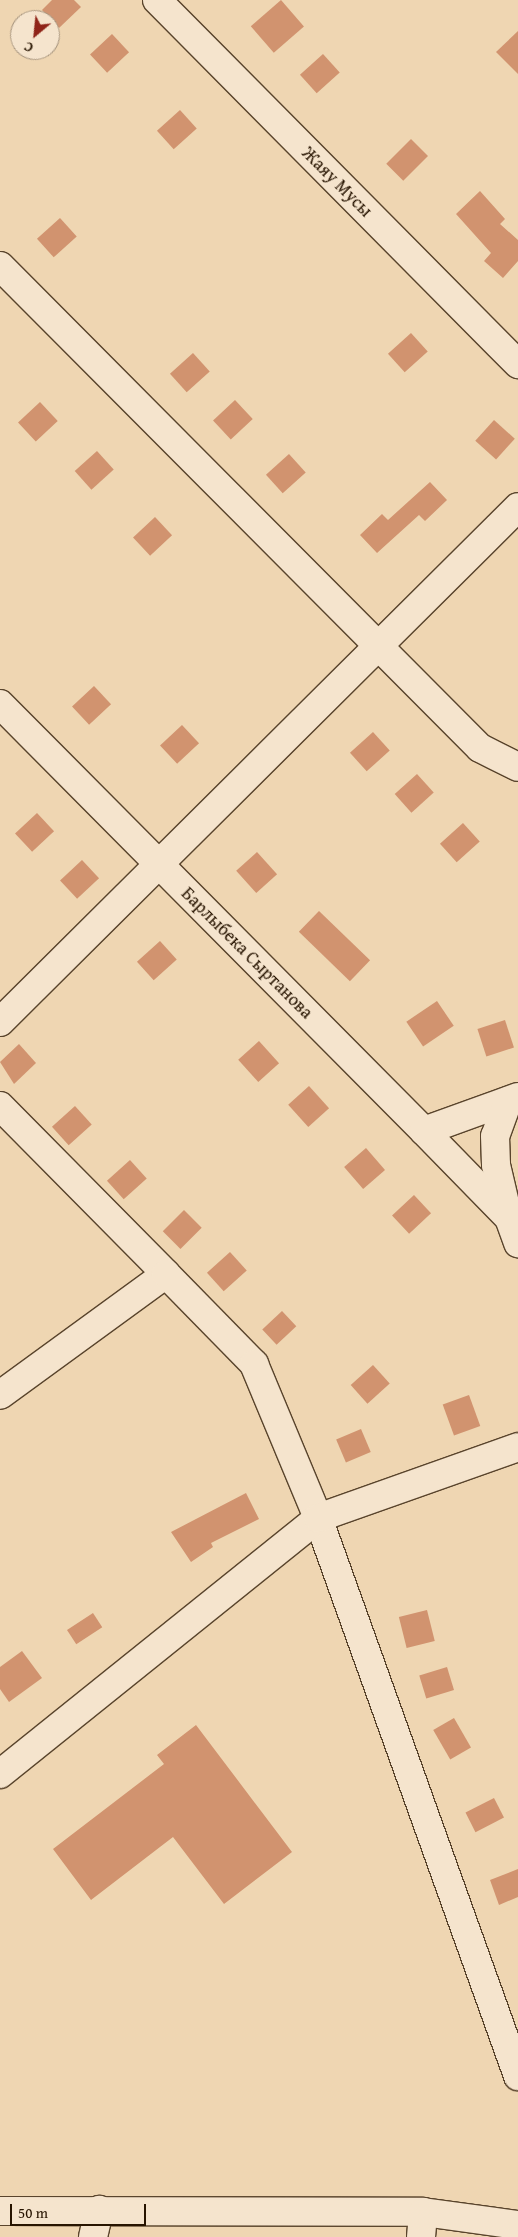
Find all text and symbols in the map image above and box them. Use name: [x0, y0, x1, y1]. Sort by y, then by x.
north arrow: [10, 10, 60, 60]
text: С: [20, 37, 37, 58]
street label: Жаяу Мусы: [297, 142, 377, 222]
street label: Барлыбека Сыртанова: [177, 883, 317, 1023]
scale bar: [12, 2194, 149, 2226]
text: 50 m: [18, 2202, 48, 2223]

